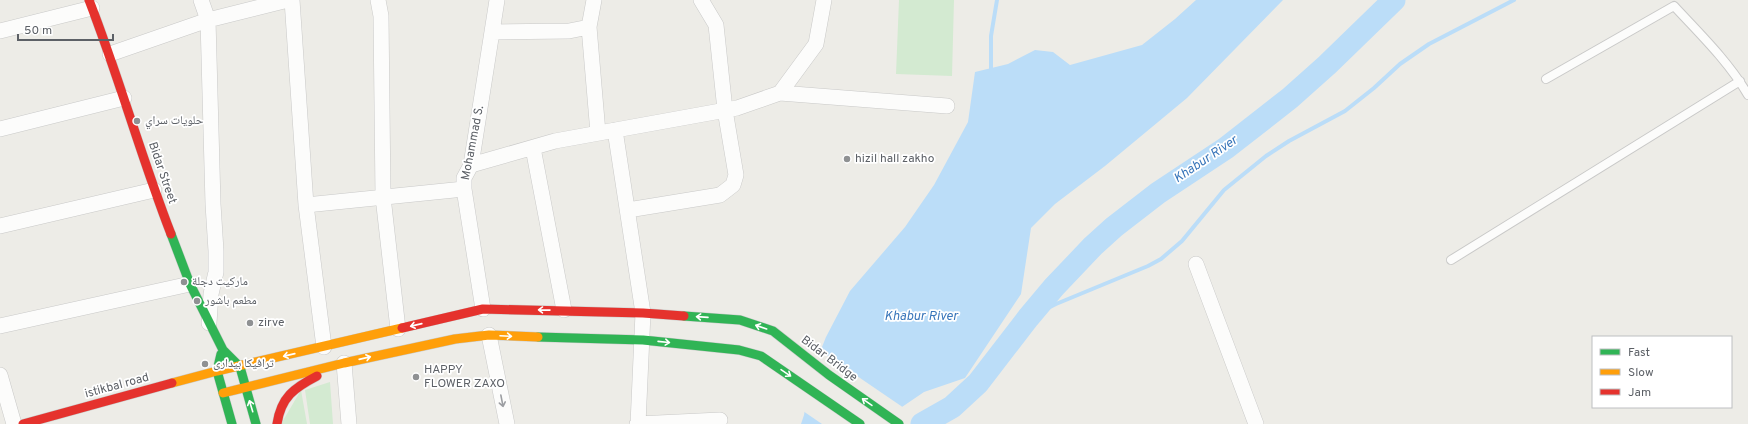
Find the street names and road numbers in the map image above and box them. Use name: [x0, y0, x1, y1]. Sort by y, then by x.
street label: Mohammad S.: [458, 104, 488, 182]
street label: Bidar Street: [144, 140, 180, 206]
street label: Bidar Bridge: [797, 332, 861, 386]
street label: istikbal road: [83, 370, 151, 402]

